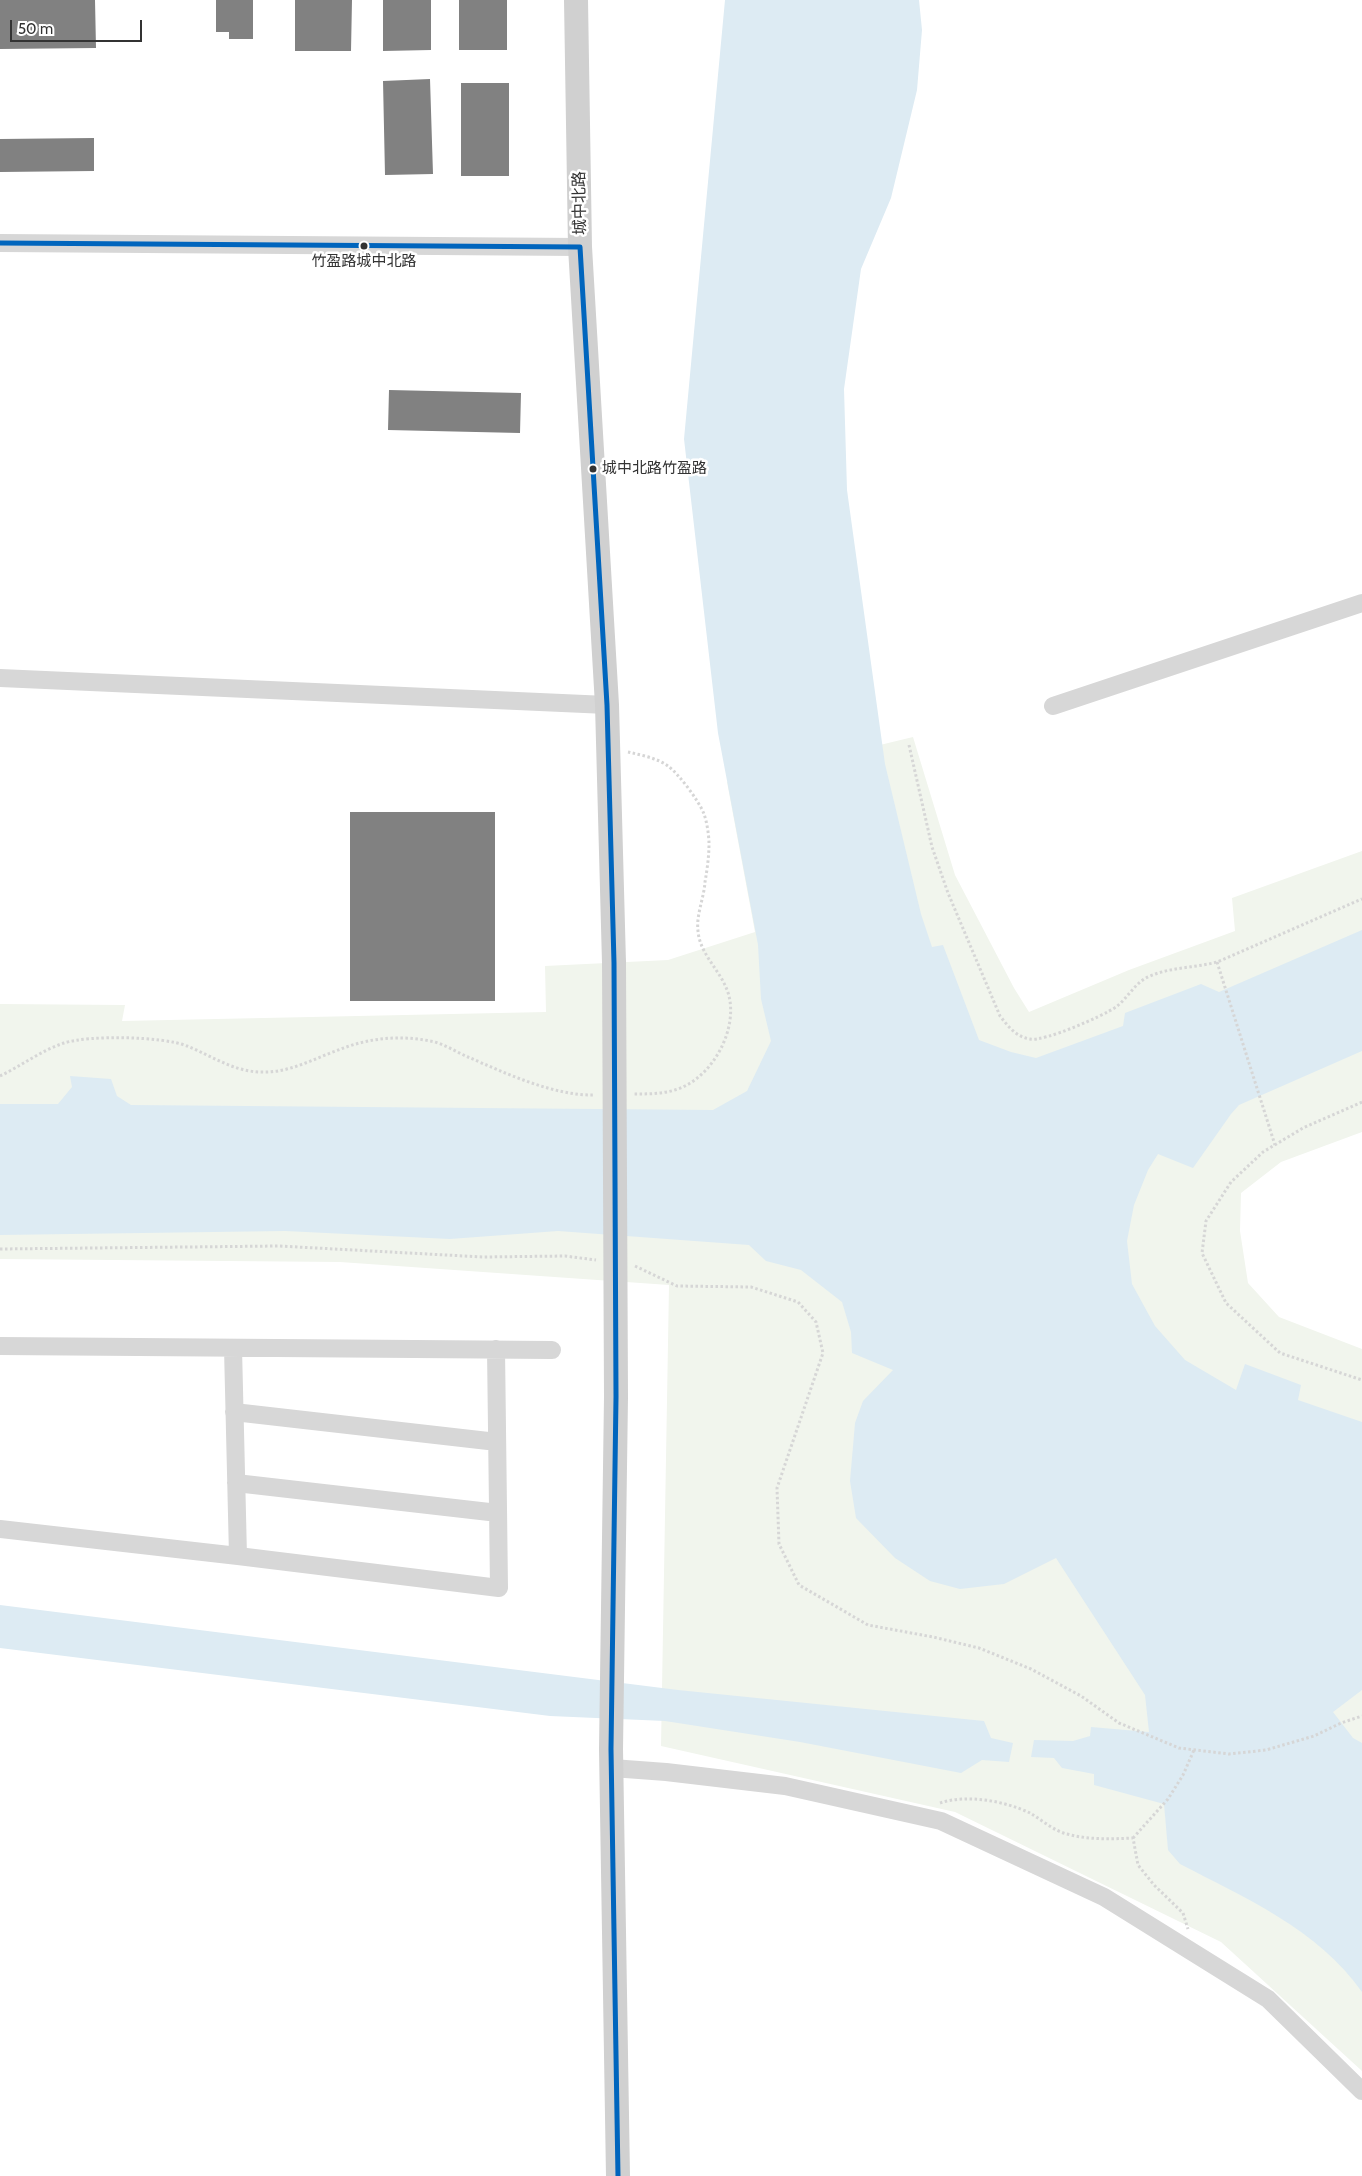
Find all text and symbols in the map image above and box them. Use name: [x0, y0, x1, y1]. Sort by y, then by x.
scale bar: [12, 10, 145, 42]
text: 50 m: [18, 20, 53, 38]
street label: 城中北路: [570, 171, 590, 235]
marker: 竹盈路城中北路: [359, 241, 369, 251]
place label: 竹盈路城中北路: [312, 253, 416, 271]
place label: 城中北路竹盈路: [602, 460, 707, 478]
marker: 城中北路竹盈路: [588, 464, 598, 474]

